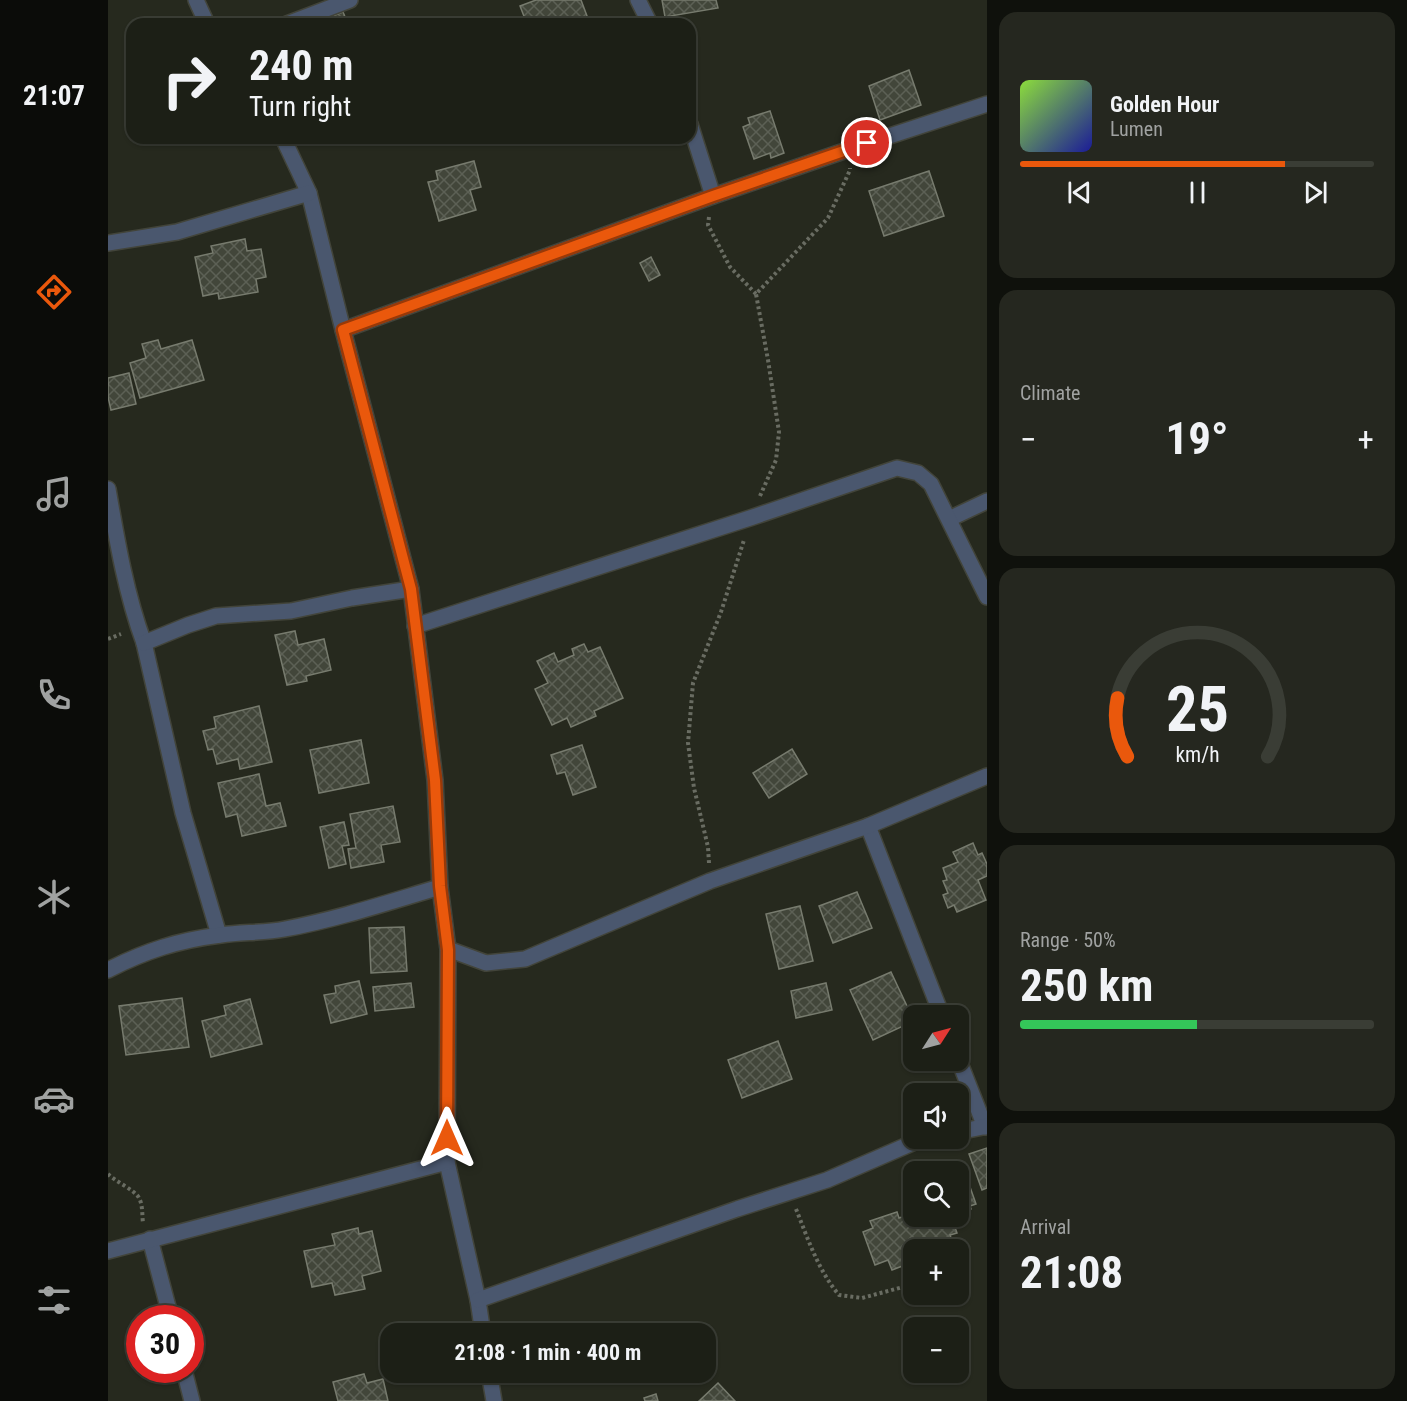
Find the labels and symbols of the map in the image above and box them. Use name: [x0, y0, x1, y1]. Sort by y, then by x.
pin: [841, 117, 892, 168]
north arrow: [903, 1005, 969, 1071]
position arrow: [415, 1106, 479, 1170]
speed limit sign: 30: [126, 1305, 204, 1383]

